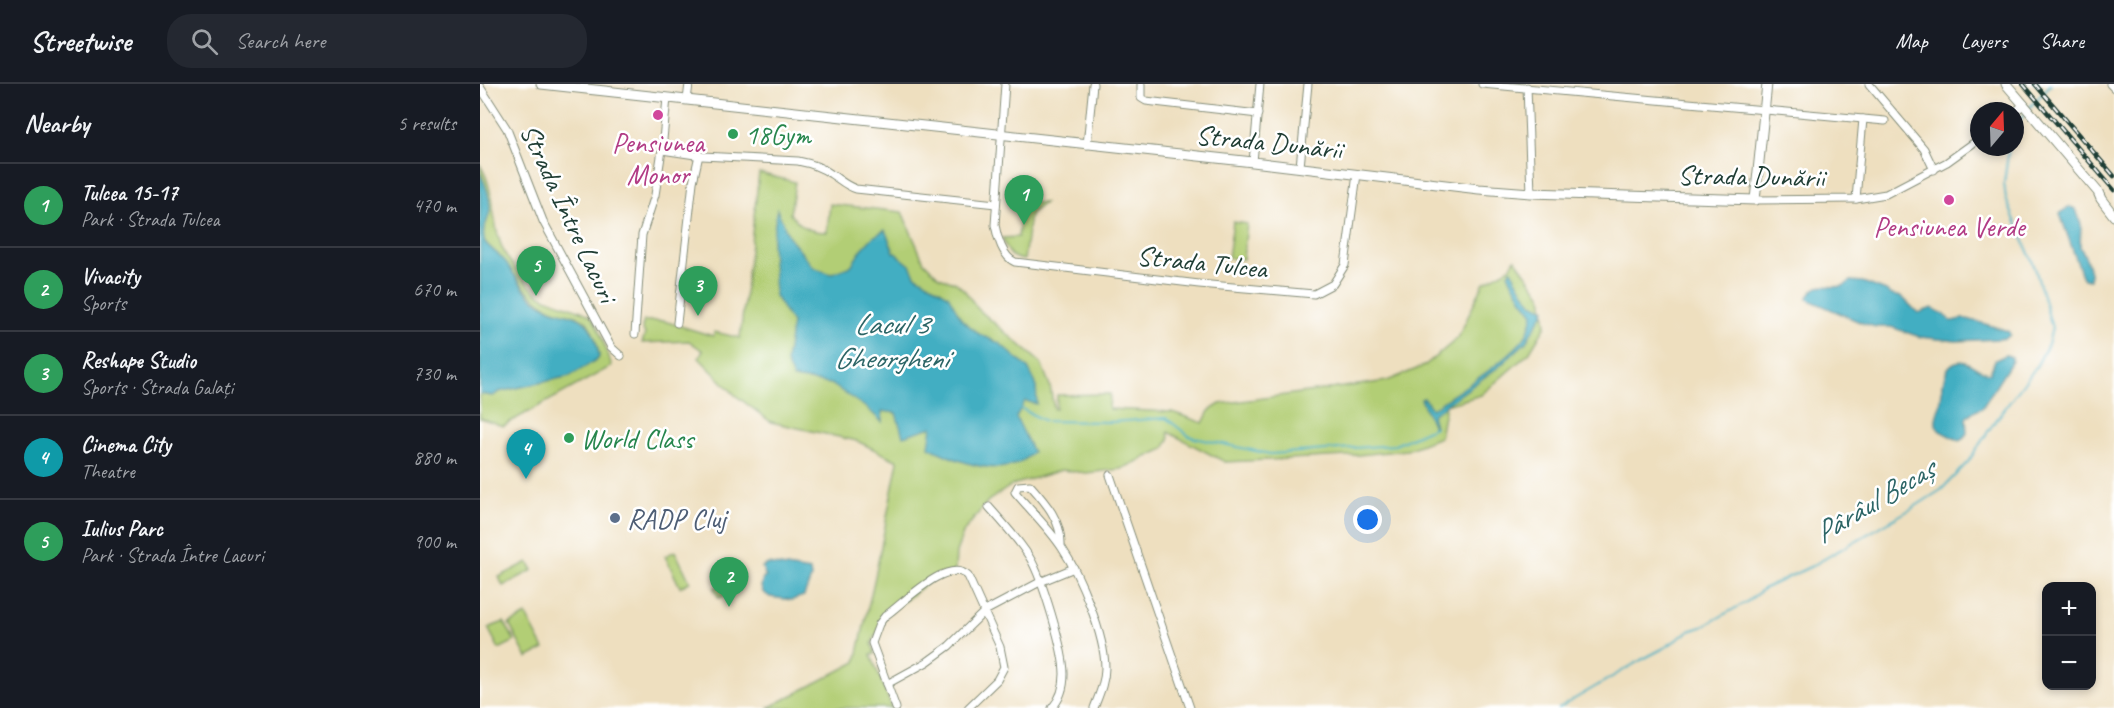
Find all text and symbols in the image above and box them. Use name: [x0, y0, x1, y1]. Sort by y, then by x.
search box: [167, 14, 587, 68]
text: Streetwise: [30, 24, 131, 59]
icon: search: [188, 25, 221, 58]
text: Search here: [236, 27, 325, 55]
text: Map: [1895, 28, 1928, 54]
text: Layers: [1961, 28, 2007, 54]
text: Share: [2040, 28, 2084, 54]
north arrow: [1970, 102, 2024, 156]
text: Nearby: [24, 107, 89, 140]
marker: Pensiunea Monor: [651, 108, 665, 122]
text: 5 results: [397, 111, 456, 136]
place label: 18Gym: [745, 117, 812, 152]
street label: Strada Dunării: [1194, 117, 1348, 167]
street label: Strada Între Lacuri: [512, 118, 627, 311]
place label: Pensiunea Monor: [612, 125, 706, 192]
marker: 18Gym: [726, 127, 740, 141]
street label: Strada Dunării: [1677, 157, 1828, 195]
pin: 1: [1004, 176, 1044, 225]
text: Tulcea 15-17: [81, 179, 178, 207]
text: 1: [39, 193, 48, 218]
text: 470 m: [413, 193, 456, 218]
marker: Pensiunea Verde: [1942, 193, 1956, 207]
text: Park · Strada Tulcea: [81, 207, 219, 232]
place label: Pensiunea Verde: [1873, 209, 2026, 244]
street label: Strada Tulcea: [1135, 238, 1271, 286]
pin: 5: [516, 246, 556, 296]
text: Vivacity: [81, 263, 140, 291]
pin: 3: [678, 266, 718, 316]
text: 2: [39, 277, 48, 302]
text: 670 m: [413, 277, 456, 302]
text: Sports: [81, 291, 126, 316]
water label: Lacul 3 Gheorgheni: [834, 305, 955, 377]
text: Reshape Studio: [81, 347, 196, 375]
text: 3: [39, 361, 48, 386]
text: 730 m: [413, 361, 456, 386]
text: Sports · Strada Galați: [81, 375, 233, 400]
place label: World Class: [581, 421, 696, 456]
pin: 4: [506, 430, 546, 479]
text: Cinema City: [81, 431, 171, 459]
marker: World Class: [562, 431, 576, 445]
text: 4: [39, 445, 48, 470]
text: 880 m: [413, 445, 456, 470]
water label: Pârâul Becaș: [1807, 447, 1946, 552]
text: Theatre: [81, 459, 135, 484]
place label: RADP Cluj: [627, 501, 730, 536]
your location: [1353, 505, 1382, 534]
marker: RADP Cluj: [608, 511, 622, 525]
text: Iulius Parc: [81, 515, 163, 543]
text: 5: [39, 529, 48, 554]
text: 900 m: [413, 529, 456, 554]
text: Park · Strada Între Lacuri: [81, 543, 264, 568]
pin: 2: [710, 558, 748, 607]
map controls: [2042, 582, 2096, 690]
button: +: [2042, 582, 2096, 636]
button: −: [2042, 636, 2096, 690]

